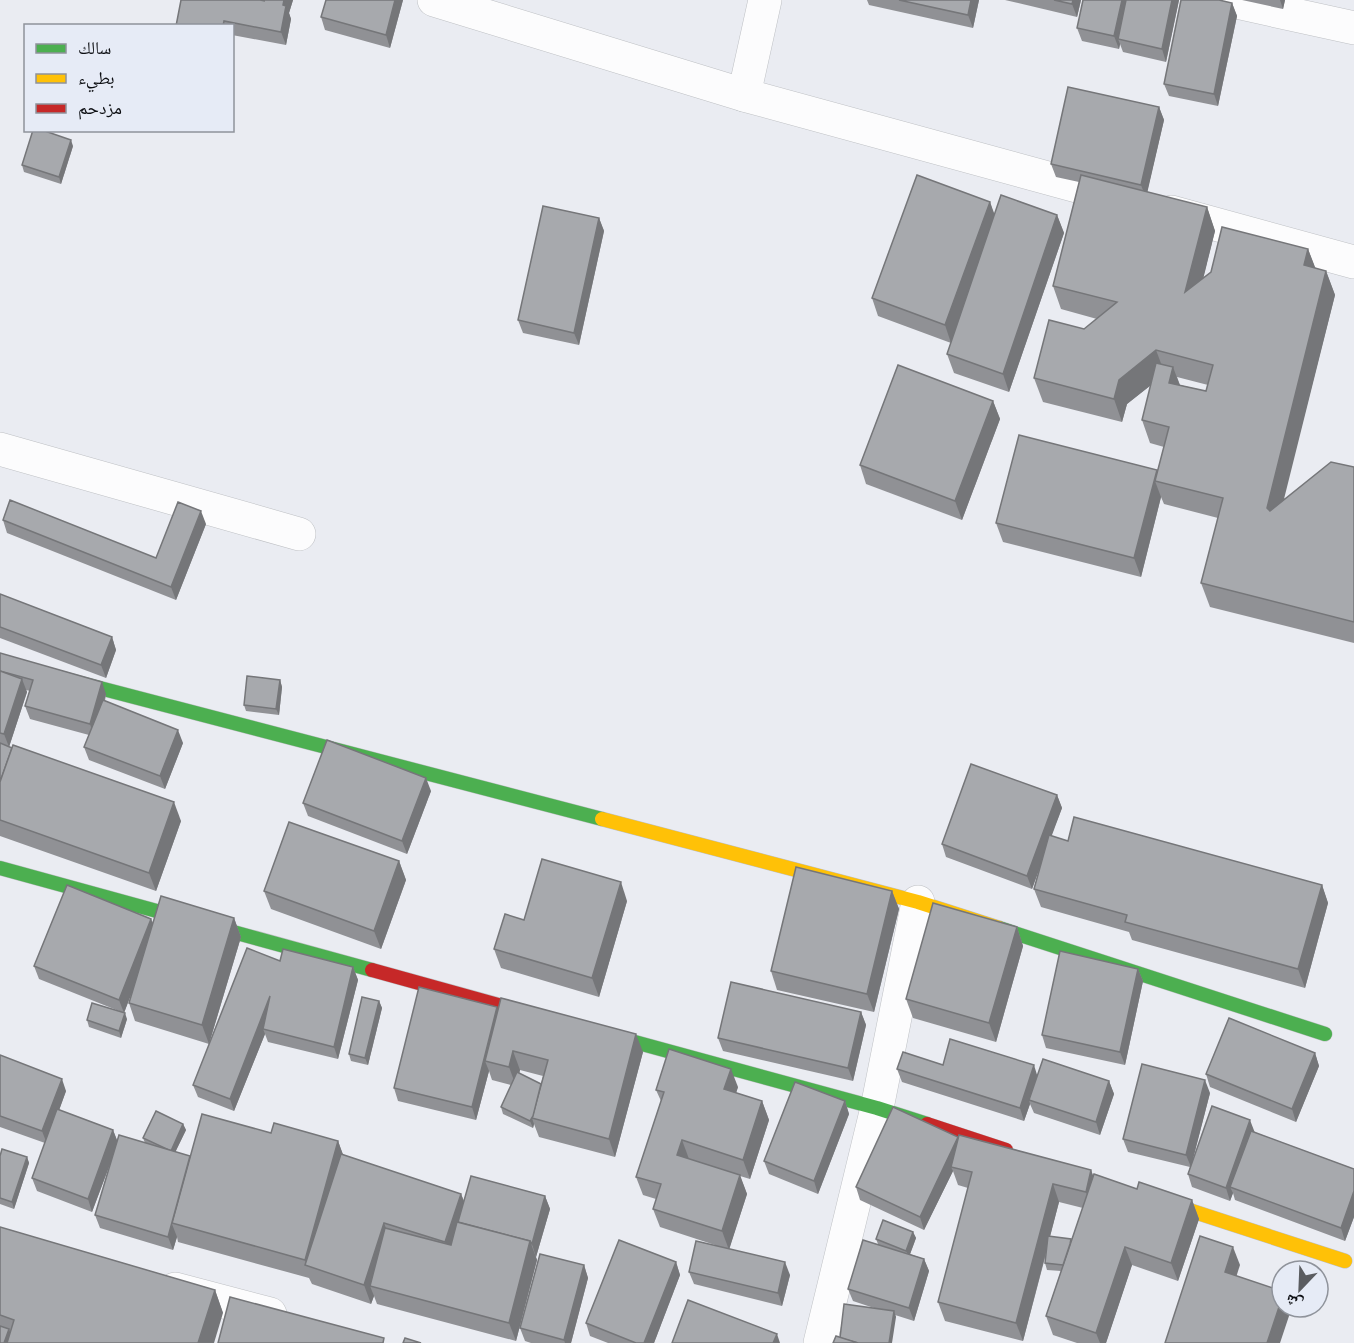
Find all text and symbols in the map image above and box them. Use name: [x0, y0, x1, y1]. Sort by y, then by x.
legend: [24, 24, 234, 132]
text: سالك: [78, 37, 111, 59]
text: بطيء: [78, 67, 115, 93]
text: مزدحم: [78, 97, 122, 120]
north arrow: [1270, 1259, 1330, 1319]
text: ش: [1283, 1290, 1306, 1314]

